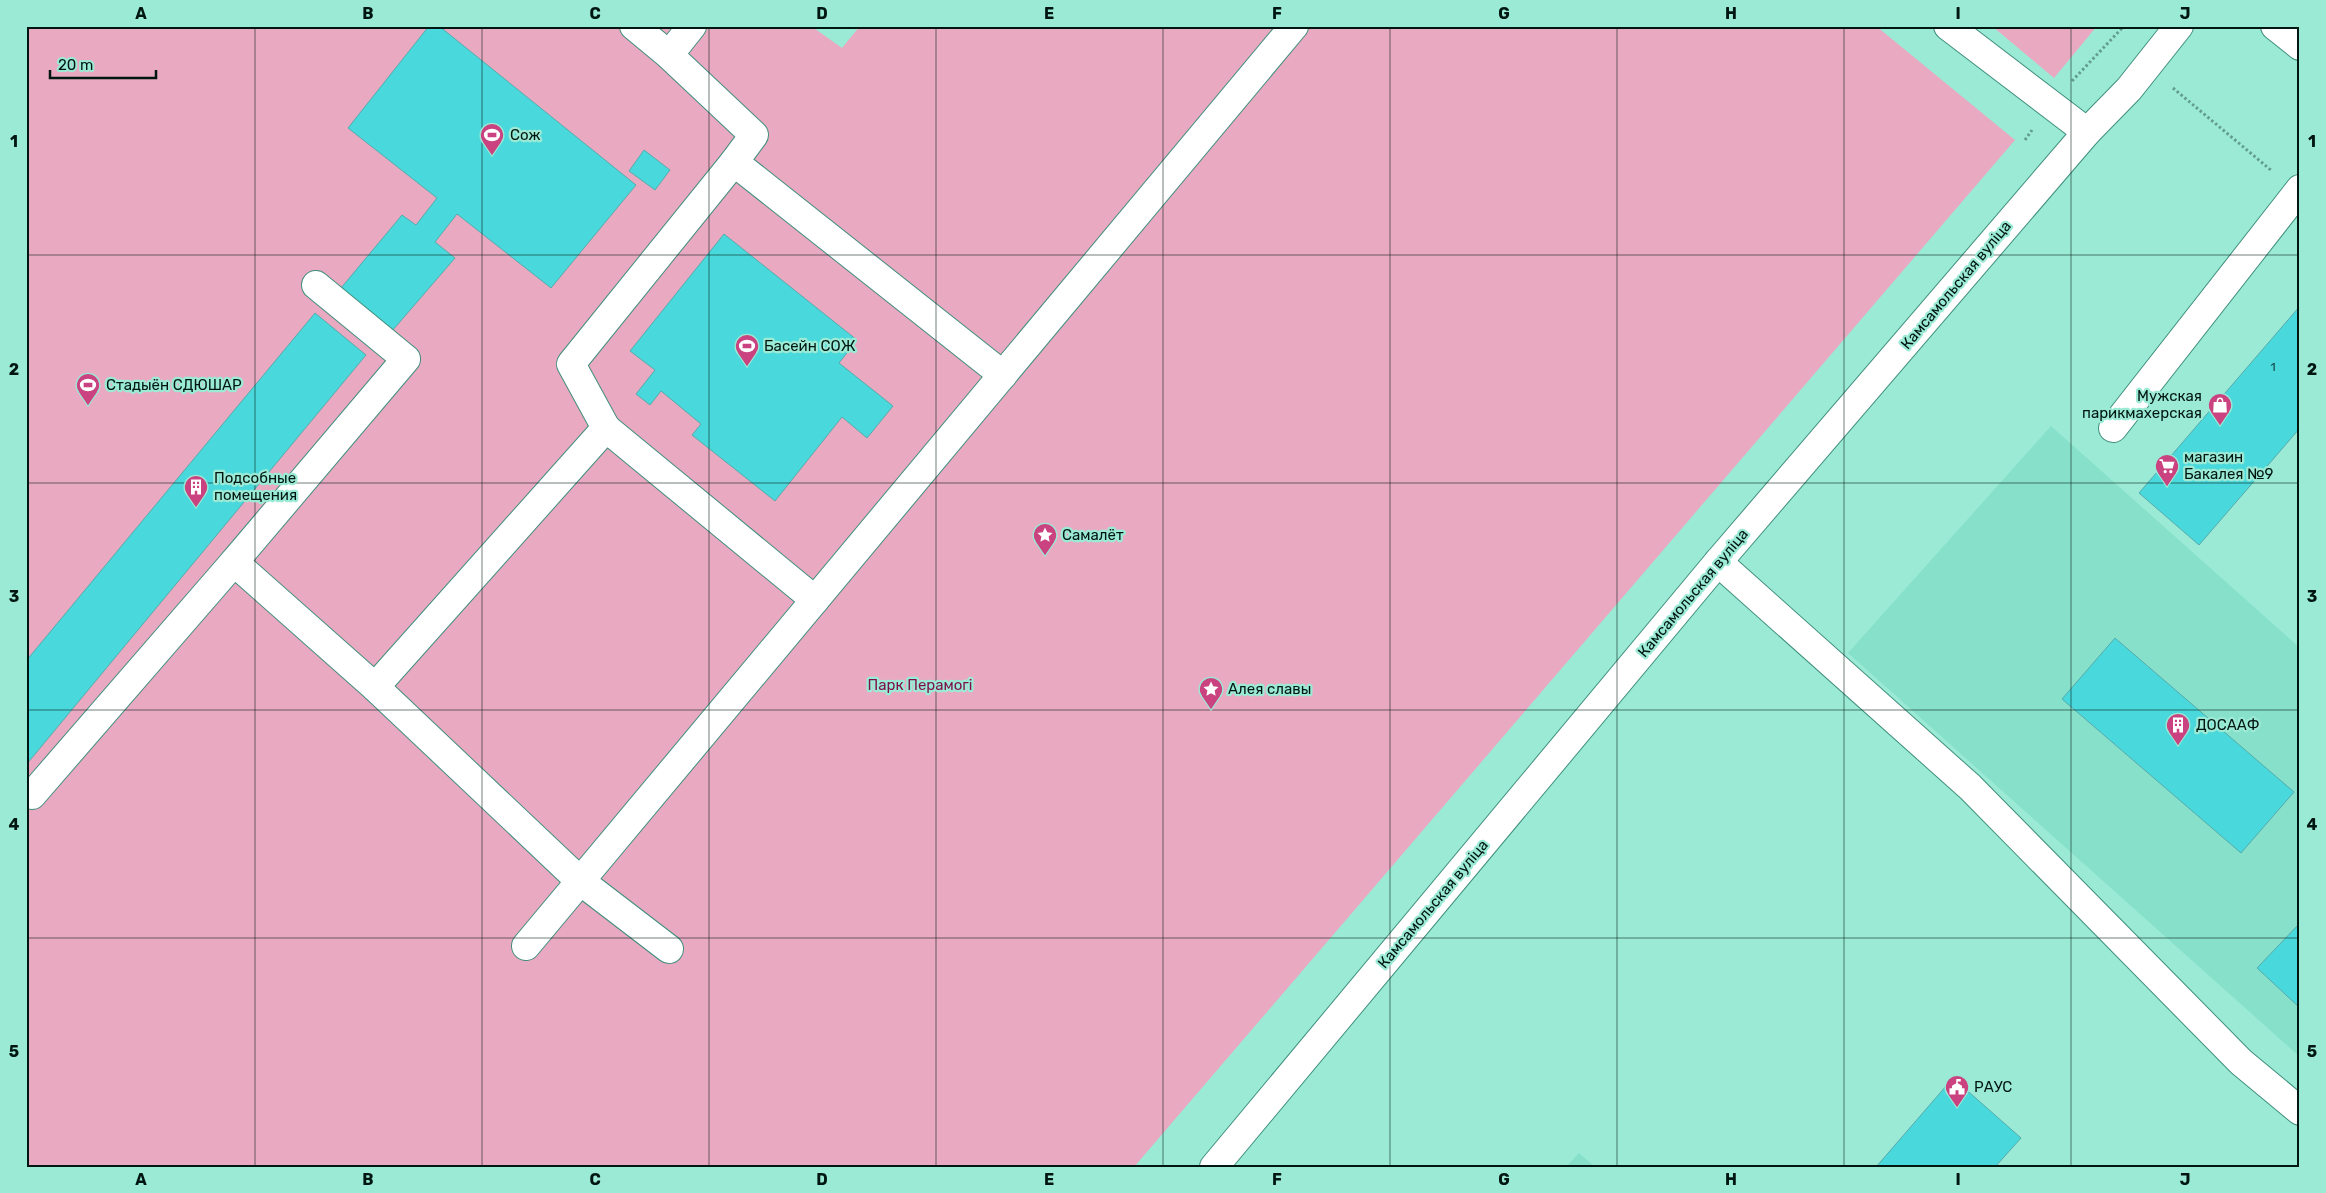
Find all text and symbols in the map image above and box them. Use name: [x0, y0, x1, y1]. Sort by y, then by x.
text: A: [135, 4, 147, 23]
text: B: [362, 4, 374, 23]
text: C: [589, 4, 601, 23]
text: D: [816, 4, 828, 23]
text: E: [1044, 4, 1054, 23]
text: F: [1272, 4, 1282, 23]
text: G: [1498, 4, 1510, 23]
text: H: [1725, 4, 1737, 23]
text: I: [1955, 4, 1961, 23]
text: J: [2180, 4, 2190, 23]
scale bar: [50, 48, 156, 80]
text: 20 m: [58, 56, 93, 74]
sports icon: Сож: [479, 122, 505, 156]
place label: Сож: [510, 126, 541, 144]
text: 1: [10, 132, 18, 151]
text: 1: [2308, 132, 2316, 151]
street label: Камсамольская вуліца: [1897, 217, 2015, 353]
sports icon: Басейн СОЖ: [734, 333, 760, 367]
place label: Басейн СОЖ: [764, 337, 856, 355]
text: 2: [9, 360, 19, 379]
house number: 1: [2270, 360, 2276, 374]
text: 2: [2307, 360, 2317, 379]
sports icon: Стадыён СДЮШАР: [75, 372, 101, 406]
place label: Стадыён СДЮШАР: [106, 376, 242, 394]
place label: Мужская парикмахерская: [2082, 387, 2202, 422]
shop icon: Мужская парикмахерская: [2207, 392, 2233, 426]
place label: магазин Бакалея №9: [2184, 448, 2274, 483]
supermarket icon: магазин Бакалея №9: [2154, 453, 2180, 487]
place label: Подсобные помещения: [214, 469, 297, 504]
building icon: Подсобные помещения: [183, 474, 209, 508]
place icon: Самалёт: [1032, 522, 1058, 556]
street label: Камсамольская вуліца: [1634, 525, 1752, 661]
place label: Самалёт: [1062, 526, 1124, 544]
text: 3: [9, 587, 19, 606]
text: 3: [2307, 587, 2317, 606]
park label: Парк Перамогі: [868, 676, 972, 694]
place icon: Алея славы: [1198, 676, 1224, 710]
place label: Алея славы: [1228, 680, 1311, 698]
building icon: ДОСААФ: [2165, 712, 2191, 746]
place label: ДОСААФ: [2196, 716, 2260, 734]
text: 4: [9, 815, 20, 834]
text: 4: [2307, 815, 2318, 834]
street label: Камсамольская вуліца: [1374, 836, 1492, 972]
text: 5: [9, 1042, 19, 1061]
text: 5: [2307, 1042, 2317, 1061]
public building icon: РАУС: [1944, 1074, 1970, 1108]
place label: РАУС: [1974, 1078, 2012, 1096]
text: A: [135, 1170, 147, 1189]
text: B: [362, 1170, 374, 1189]
text: C: [589, 1170, 601, 1189]
text: D: [816, 1170, 828, 1189]
text: E: [1044, 1170, 1054, 1189]
text: F: [1272, 1170, 1282, 1189]
text: G: [1498, 1170, 1510, 1189]
text: H: [1725, 1170, 1737, 1189]
text: I: [1955, 1170, 1961, 1189]
text: J: [2180, 1170, 2190, 1189]

